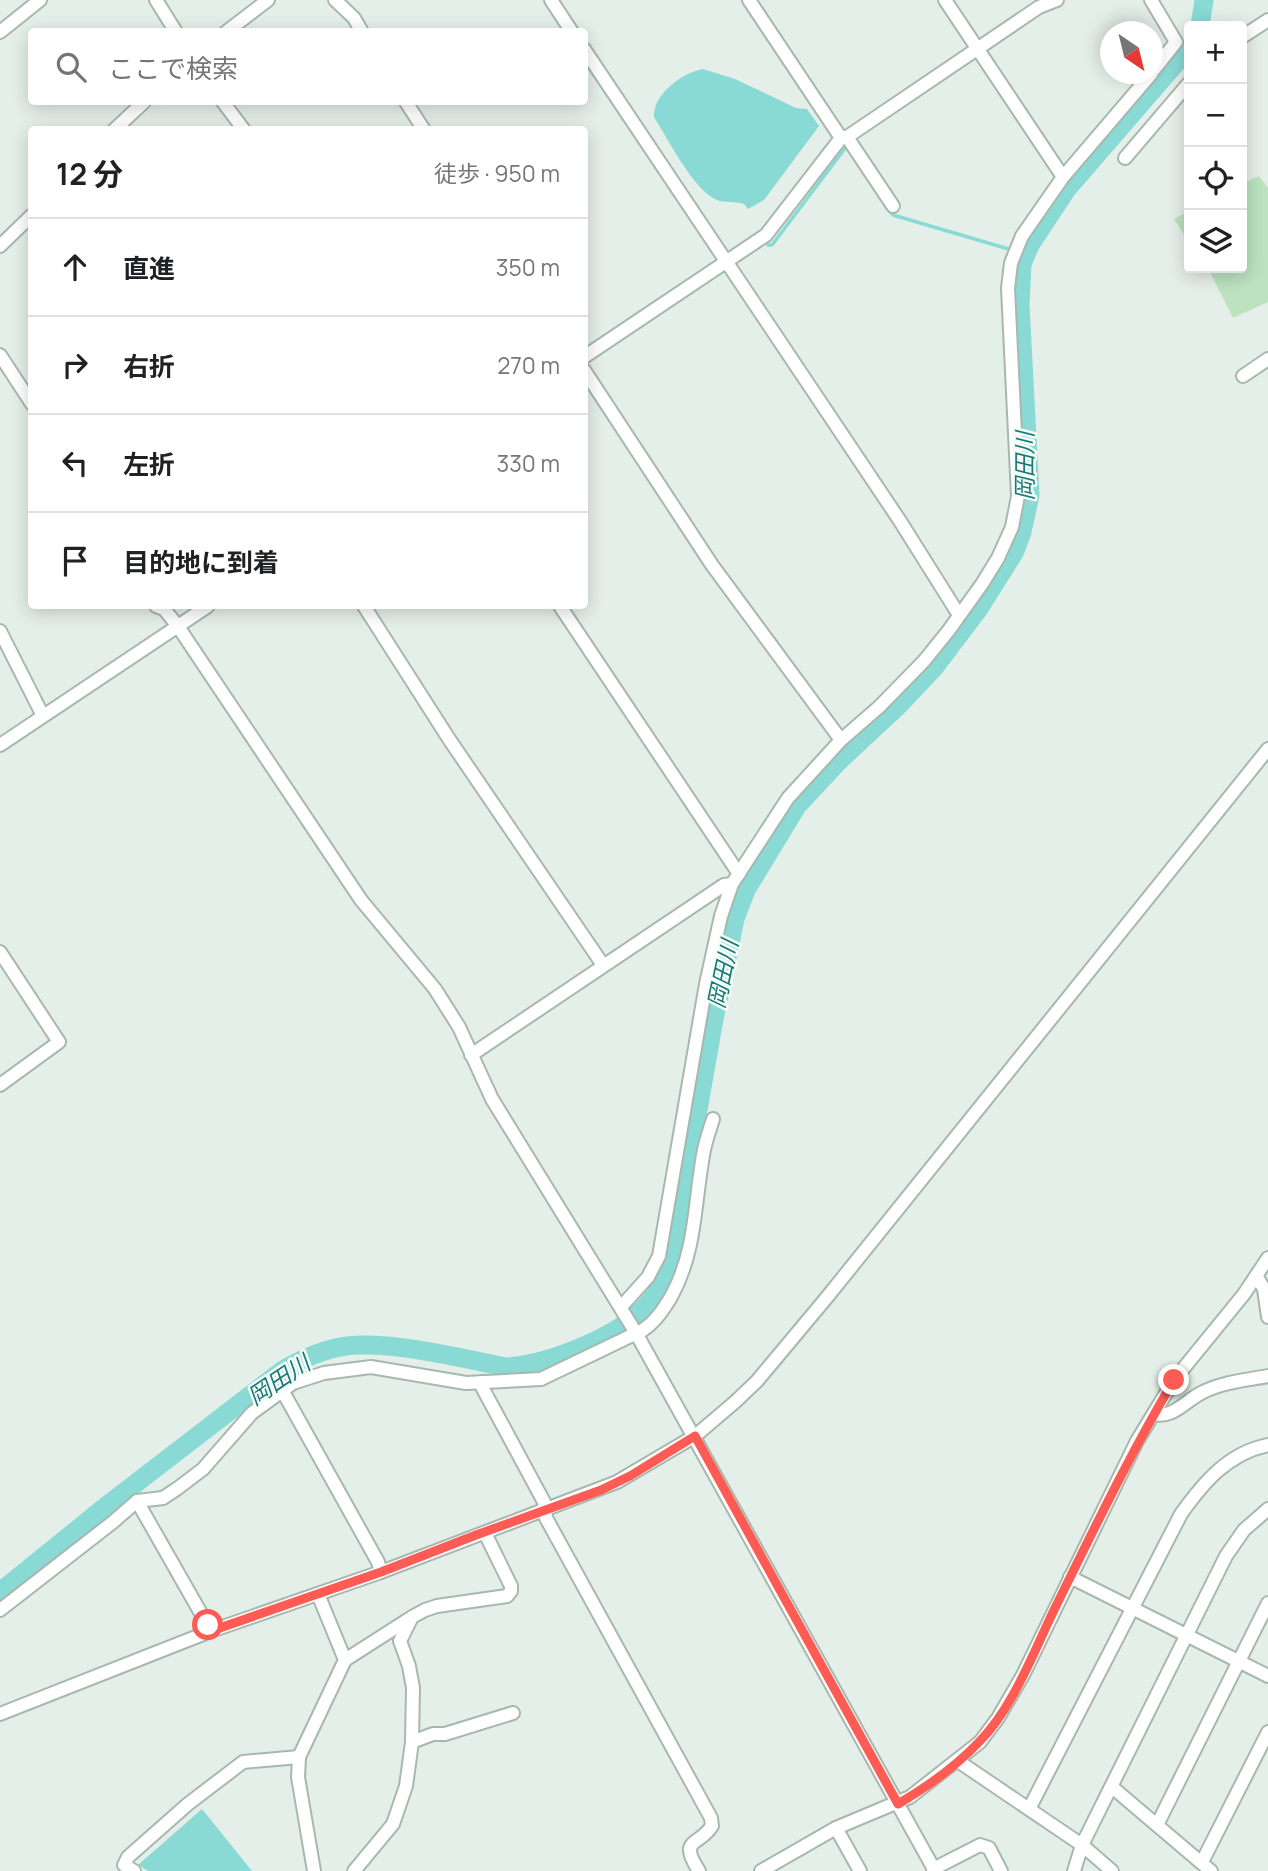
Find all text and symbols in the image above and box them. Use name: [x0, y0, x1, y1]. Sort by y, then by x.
north arrow: [1100, 21, 1163, 84]
map controls: [1184, 21, 1247, 273]
button: +: [1184, 21, 1247, 84]
search box: [28, 28, 588, 105]
icon: search: [52, 48, 90, 86]
text: ここで検索: [108, 50, 238, 86]
button: −: [1184, 84, 1247, 147]
button: locate: [1184, 147, 1247, 210]
text: 12 分: [56, 153, 123, 194]
text: 徒歩 · 950 m: [434, 157, 560, 189]
button: layers: [1184, 210, 1247, 273]
icon: ahead: [56, 248, 94, 286]
text: 直進: [123, 250, 175, 286]
text: 350 m: [496, 251, 560, 283]
icon: right: [56, 346, 94, 384]
text: 右折: [123, 348, 175, 384]
text: 270 m: [497, 349, 560, 381]
water label: 岡田川: [1008, 429, 1040, 501]
icon: left: [56, 444, 94, 482]
text: 左折: [123, 446, 175, 482]
text: 330 m: [496, 447, 560, 479]
icon: arrive: [56, 542, 94, 580]
text: 目的地に到着: [123, 544, 279, 580]
water label: 岡田川: [699, 934, 745, 1011]
water label: 岡田川: [241, 1345, 318, 1412]
route end: [1158, 1364, 1189, 1395]
route start: [192, 1609, 223, 1640]

